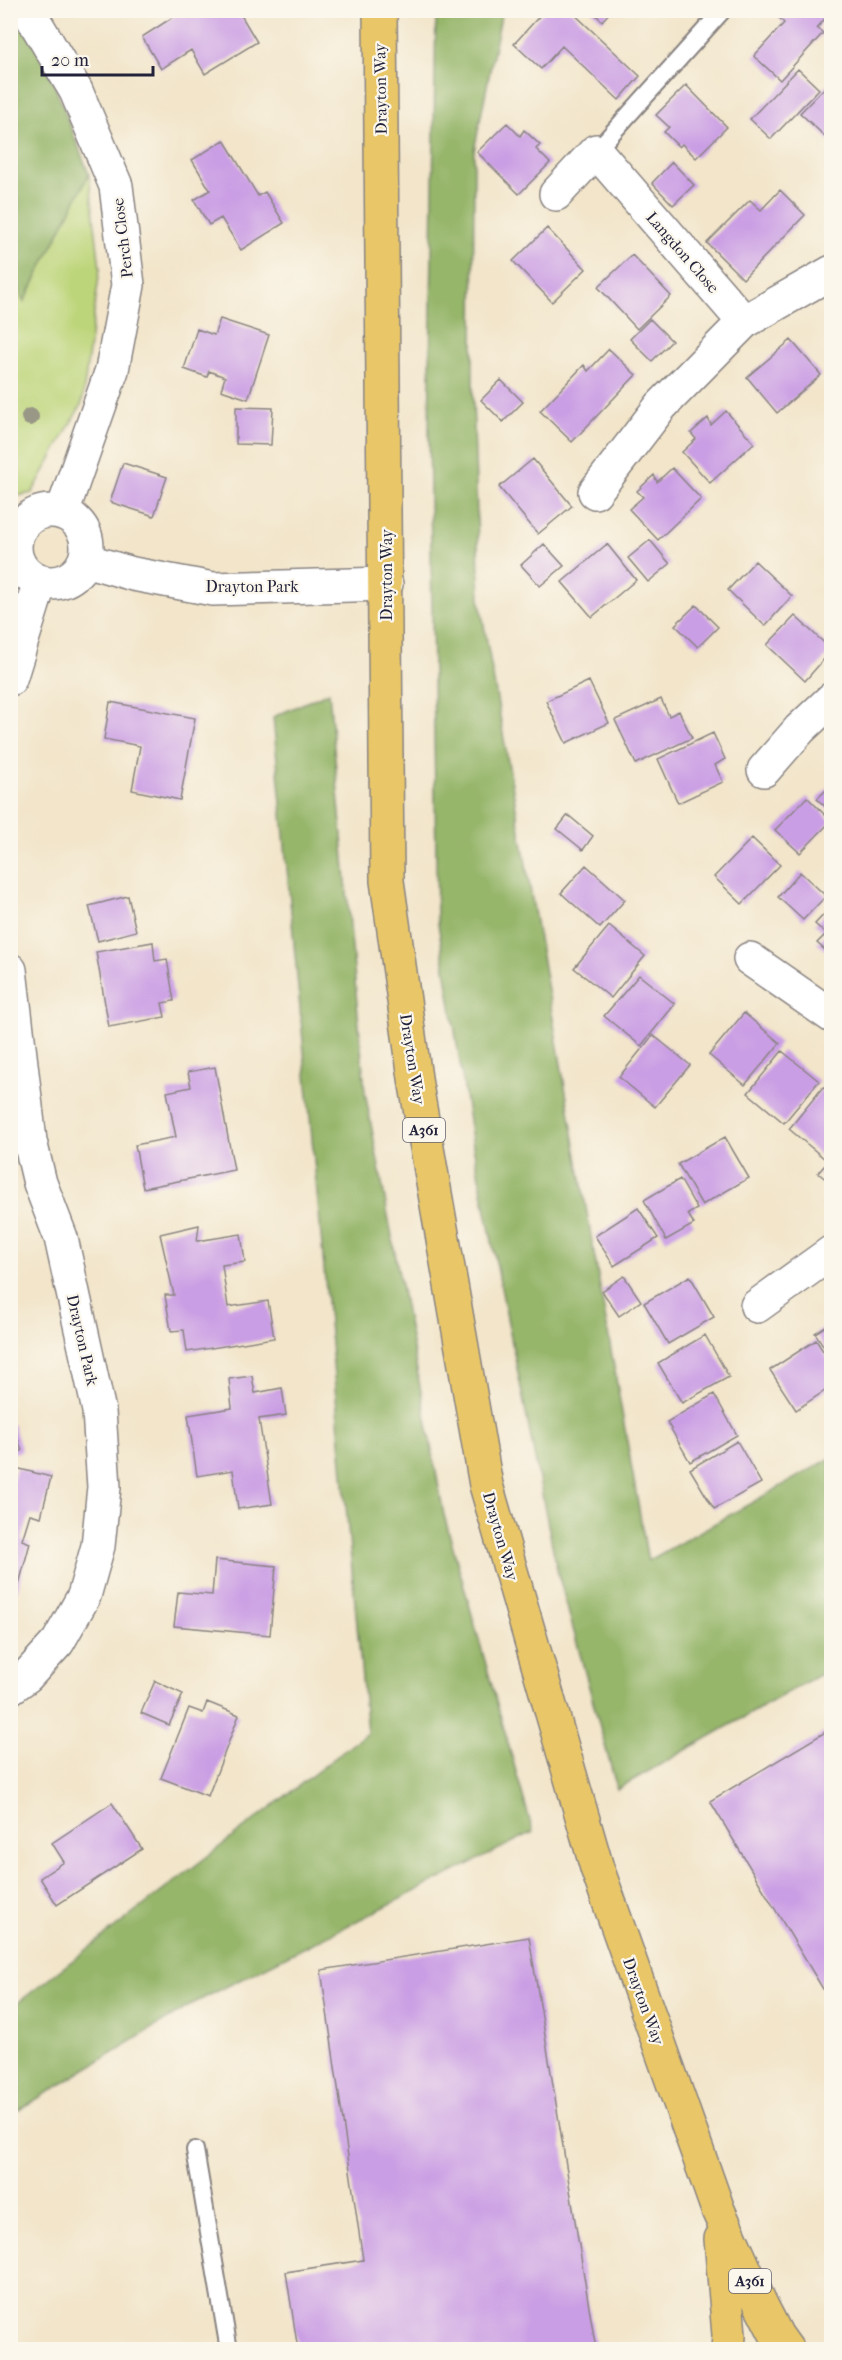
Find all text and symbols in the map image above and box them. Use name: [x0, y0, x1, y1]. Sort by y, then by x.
scale bar: [42, 39, 153, 77]
street label: Drayton Way: [370, 43, 391, 135]
text: 20 m: [51, 50, 89, 71]
street label: Perch Close: [108, 197, 137, 279]
street label: Langdon Close: [642, 208, 723, 297]
street label: Drayton Way: [377, 529, 396, 621]
street label: Drayton Park: [206, 577, 299, 596]
street label: Drayton Way: [396, 1012, 429, 1106]
road number: A361: [403, 1118, 445, 1142]
street label: Drayton Park: [63, 1293, 102, 1388]
street label: Drayton Way: [479, 1490, 522, 1583]
street label: Drayton Way: [619, 1955, 668, 2048]
road number: A361: [729, 2269, 771, 2293]

